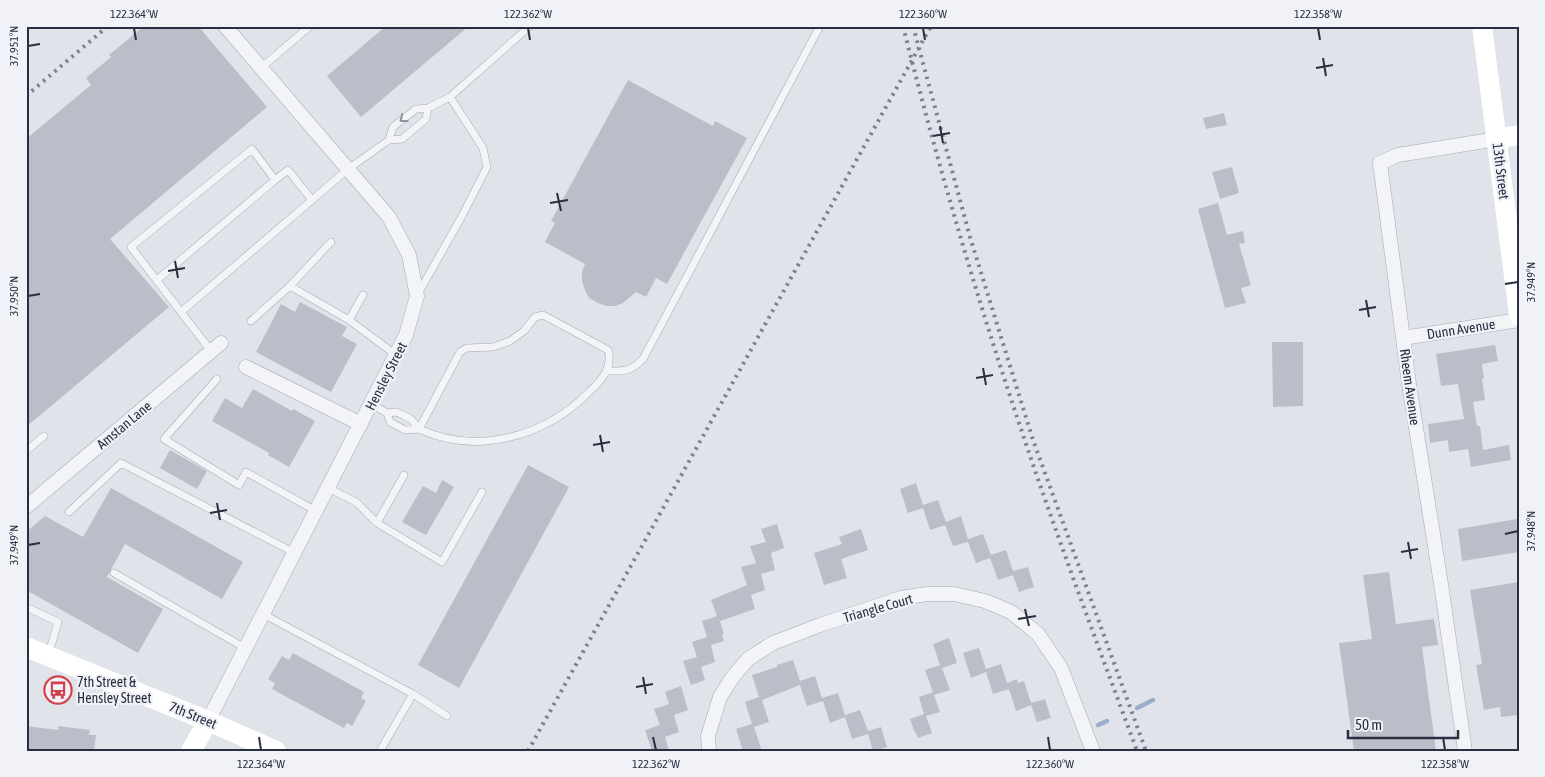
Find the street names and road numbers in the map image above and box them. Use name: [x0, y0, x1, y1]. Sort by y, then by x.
street label: 13th Street: [1490, 142, 1512, 200]
street label: Dunn Avenue: [1426, 316, 1496, 342]
street label: Hensley Street: [362, 339, 410, 413]
street label: Rheem Avenue: [1397, 348, 1423, 426]
street label: Amstan Lane: [93, 398, 155, 452]
street label: Triangle Court: [841, 590, 915, 626]
street label: 7th Street: [167, 698, 219, 732]

